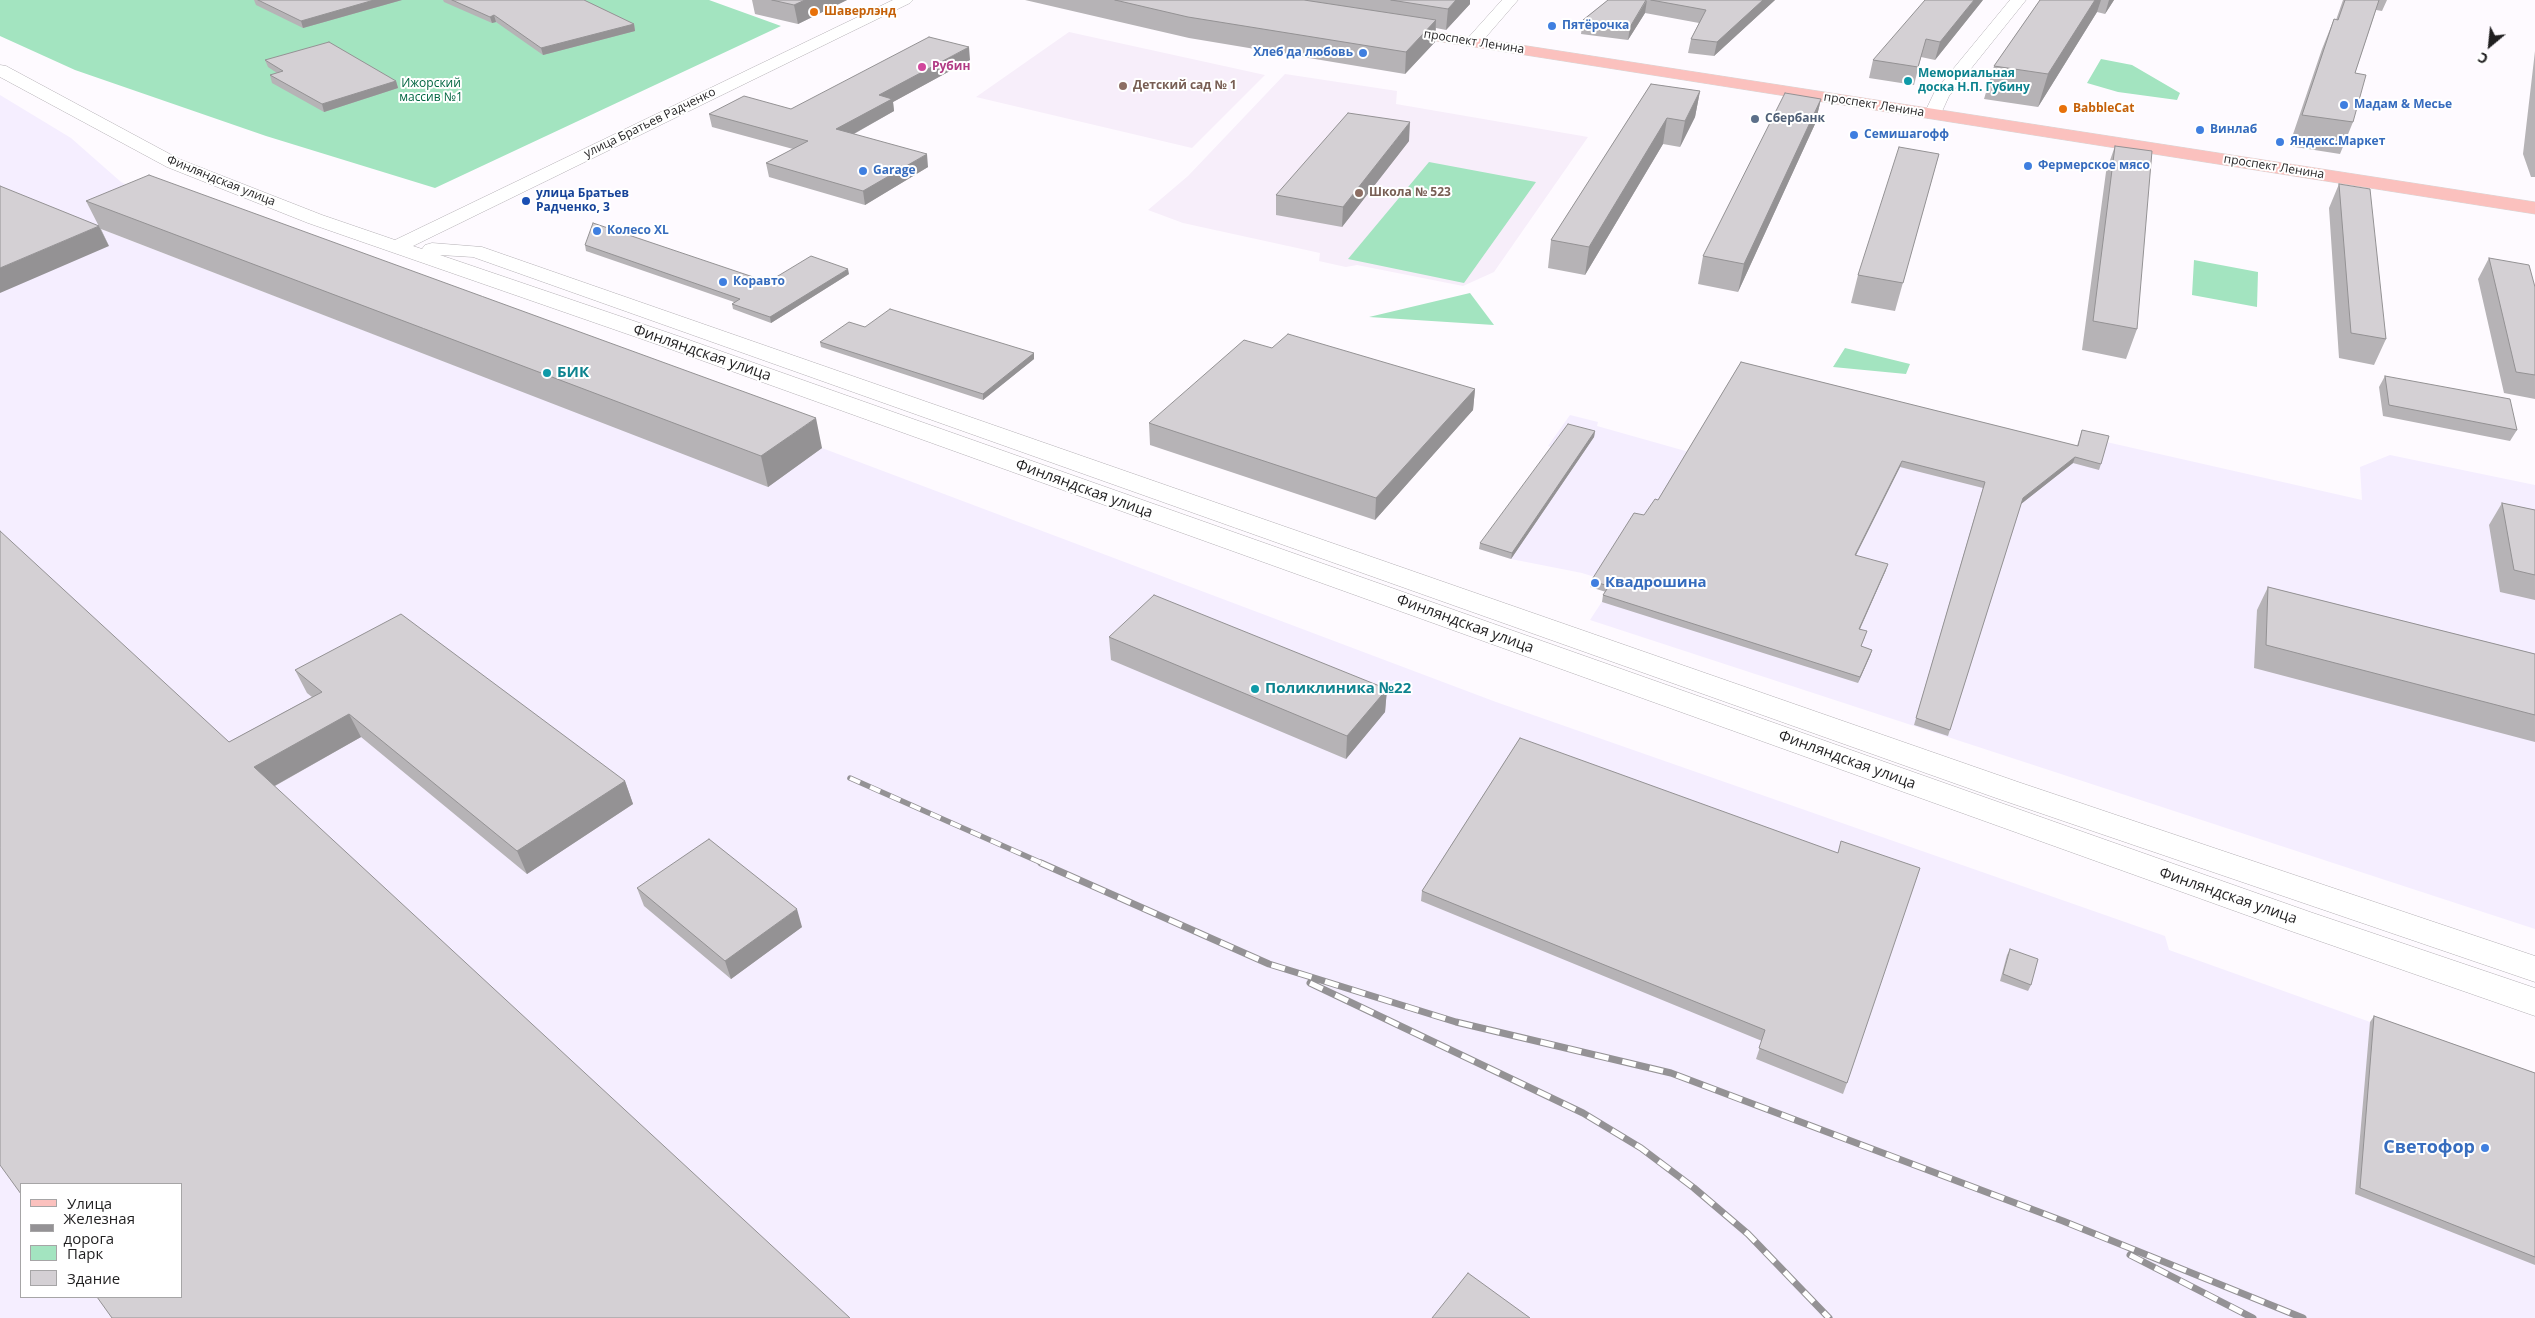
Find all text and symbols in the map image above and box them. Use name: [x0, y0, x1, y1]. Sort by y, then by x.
place label: Шаверлэнд: [824, 5, 896, 19]
marker: Шаверлэнд: [808, 6, 820, 18]
place label: Пятёрочка: [1562, 19, 1629, 33]
marker: Пятёрочка: [1546, 20, 1558, 32]
north arrow: [2465, 20, 2515, 70]
street label: проспект Ленина: [1423, 27, 1525, 57]
place label: Хлеб да любовь: [1253, 46, 1353, 60]
marker: Хлеб да любовь: [1357, 47, 1369, 59]
text: С: [2474, 48, 2491, 69]
place label: Рубин: [932, 60, 970, 74]
marker: Рубин: [916, 61, 928, 73]
place label: Мемориальная доска Н.П. Губину: [1918, 67, 2030, 95]
marker: Мемориальная доска Н.П. Губину: [1902, 75, 1914, 87]
park label: Ижорский массив №1: [399, 77, 463, 105]
place label: Детский сад № 1: [1133, 79, 1237, 93]
marker: Детский сад № 1: [1117, 80, 1129, 92]
street label: улица Братьев Радченко: [582, 85, 718, 161]
street label: проспект Ленина: [1823, 90, 1925, 120]
place label: Мадам & Месье: [2354, 98, 2452, 112]
marker: Мадам & Месье: [2338, 99, 2350, 111]
place label: BabbleCat: [2073, 102, 2134, 116]
marker: BabbleCat: [2057, 103, 2069, 115]
place label: Сбербанк: [1765, 112, 1825, 126]
marker: Сбербанк: [1749, 113, 1761, 125]
place label: Винлаб: [2210, 123, 2257, 137]
marker: Винлаб: [2194, 124, 2206, 136]
place label: Семишагофф: [1864, 128, 1949, 142]
marker: Семишагофф: [1848, 129, 1860, 141]
place label: Яндекс.Маркет: [2290, 135, 2385, 149]
marker: Яндекс.Маркет: [2274, 136, 2286, 148]
street label: проспект Ленина: [2223, 152, 2325, 182]
street label: Финляндская улица: [165, 153, 277, 209]
place label: Фермерское мясо: [2038, 159, 2150, 173]
marker: Фермерское мясо: [2022, 160, 2034, 172]
place label: Garage: [873, 164, 916, 178]
marker: Garage: [857, 165, 869, 177]
place label: Школа № 523: [1369, 186, 1451, 200]
place label: улица Братьев Радченко, 3: [536, 187, 629, 215]
marker: Школа № 523: [1353, 187, 1365, 199]
marker: улица Братьев Радченко, 3: [520, 195, 532, 207]
place label: Колесо XL: [607, 224, 669, 238]
marker: Колесо XL: [591, 225, 603, 237]
place label: Коравто: [733, 275, 785, 289]
marker: Коравто: [717, 276, 729, 288]
street label: Финляндская улица: [631, 321, 773, 385]
place label: БИК: [557, 364, 589, 382]
marker: БИК: [541, 367, 553, 379]
street label: Финляндская улица: [1013, 456, 1155, 522]
place label: Квадрошина: [1605, 574, 1707, 592]
marker: Квадрошина: [1589, 577, 1601, 589]
street label: Финляндская улица: [1394, 591, 1536, 657]
place label: Поликлиника №22: [1265, 680, 1411, 698]
marker: Поликлиника №22: [1249, 683, 1261, 695]
street label: Финляндская улица: [1776, 727, 1918, 793]
street label: Финляндская улица: [2157, 864, 2299, 928]
place label: Светофор: [2383, 1137, 2475, 1159]
marker: Светофор: [2479, 1142, 2491, 1154]
legend: [20, 1183, 182, 1298]
text: Улица: [67, 1193, 112, 1213]
text: Железная дорога: [64, 1208, 135, 1248]
text: Парк: [67, 1243, 103, 1263]
text: Здание: [67, 1268, 120, 1288]

